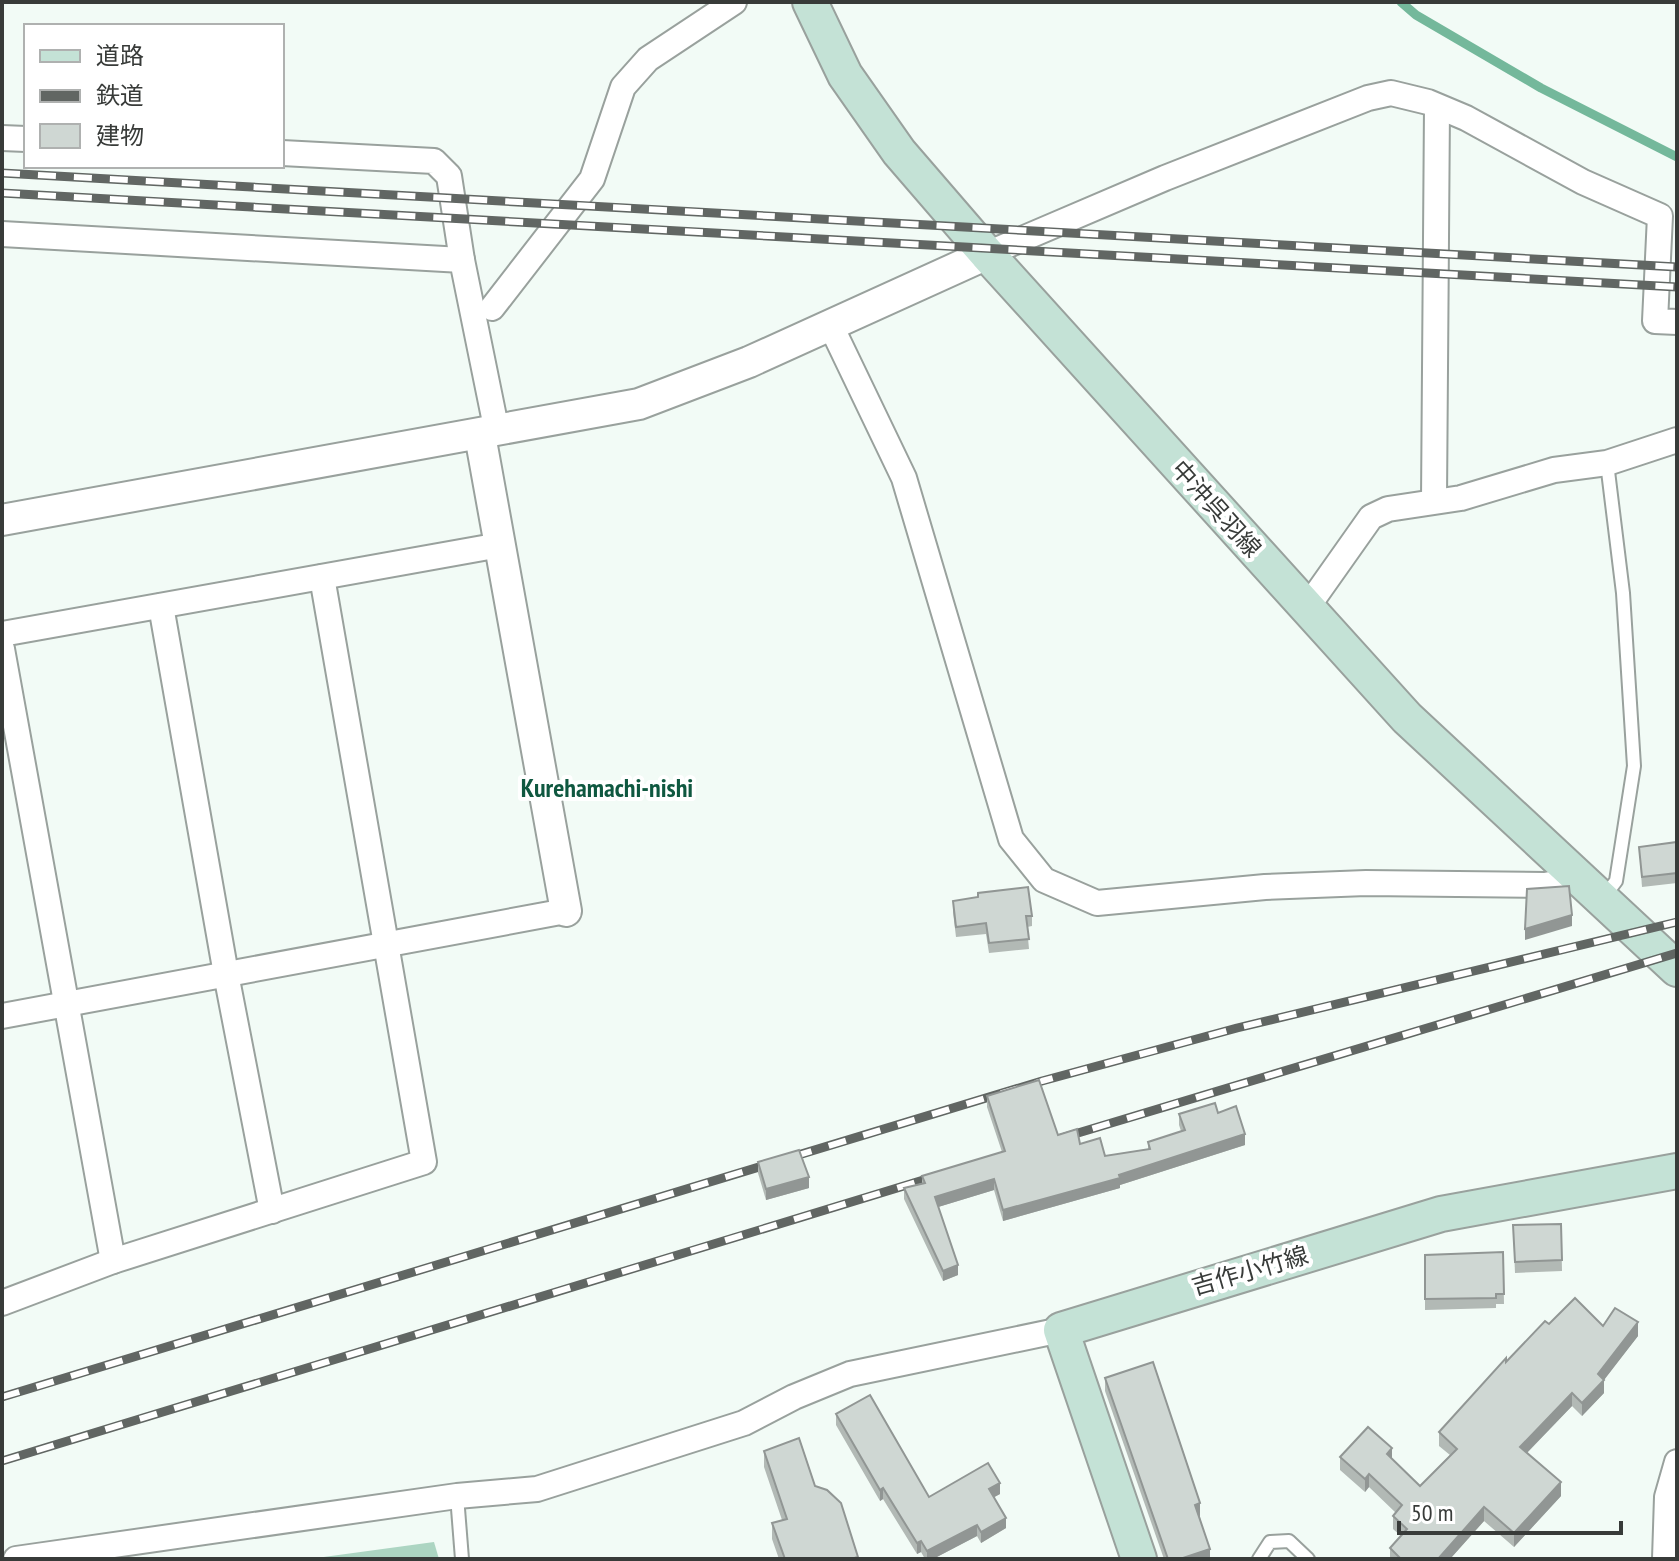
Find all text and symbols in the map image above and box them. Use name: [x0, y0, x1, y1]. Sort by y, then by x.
legend: [24, 24, 284, 168]
text: 道路: [96, 40, 144, 71]
text: 鉄道: [96, 80, 144, 111]
text: 建物: [96, 120, 144, 151]
street label: 中沖呉羽線: [1165, 454, 1268, 564]
district label: Kurehamachi-nishi: [521, 771, 693, 804]
street label: 吉作小竹線: [1188, 1239, 1312, 1302]
scale bar: [1399, 1485, 1621, 1535]
text: 50 m: [1411, 1497, 1453, 1528]

